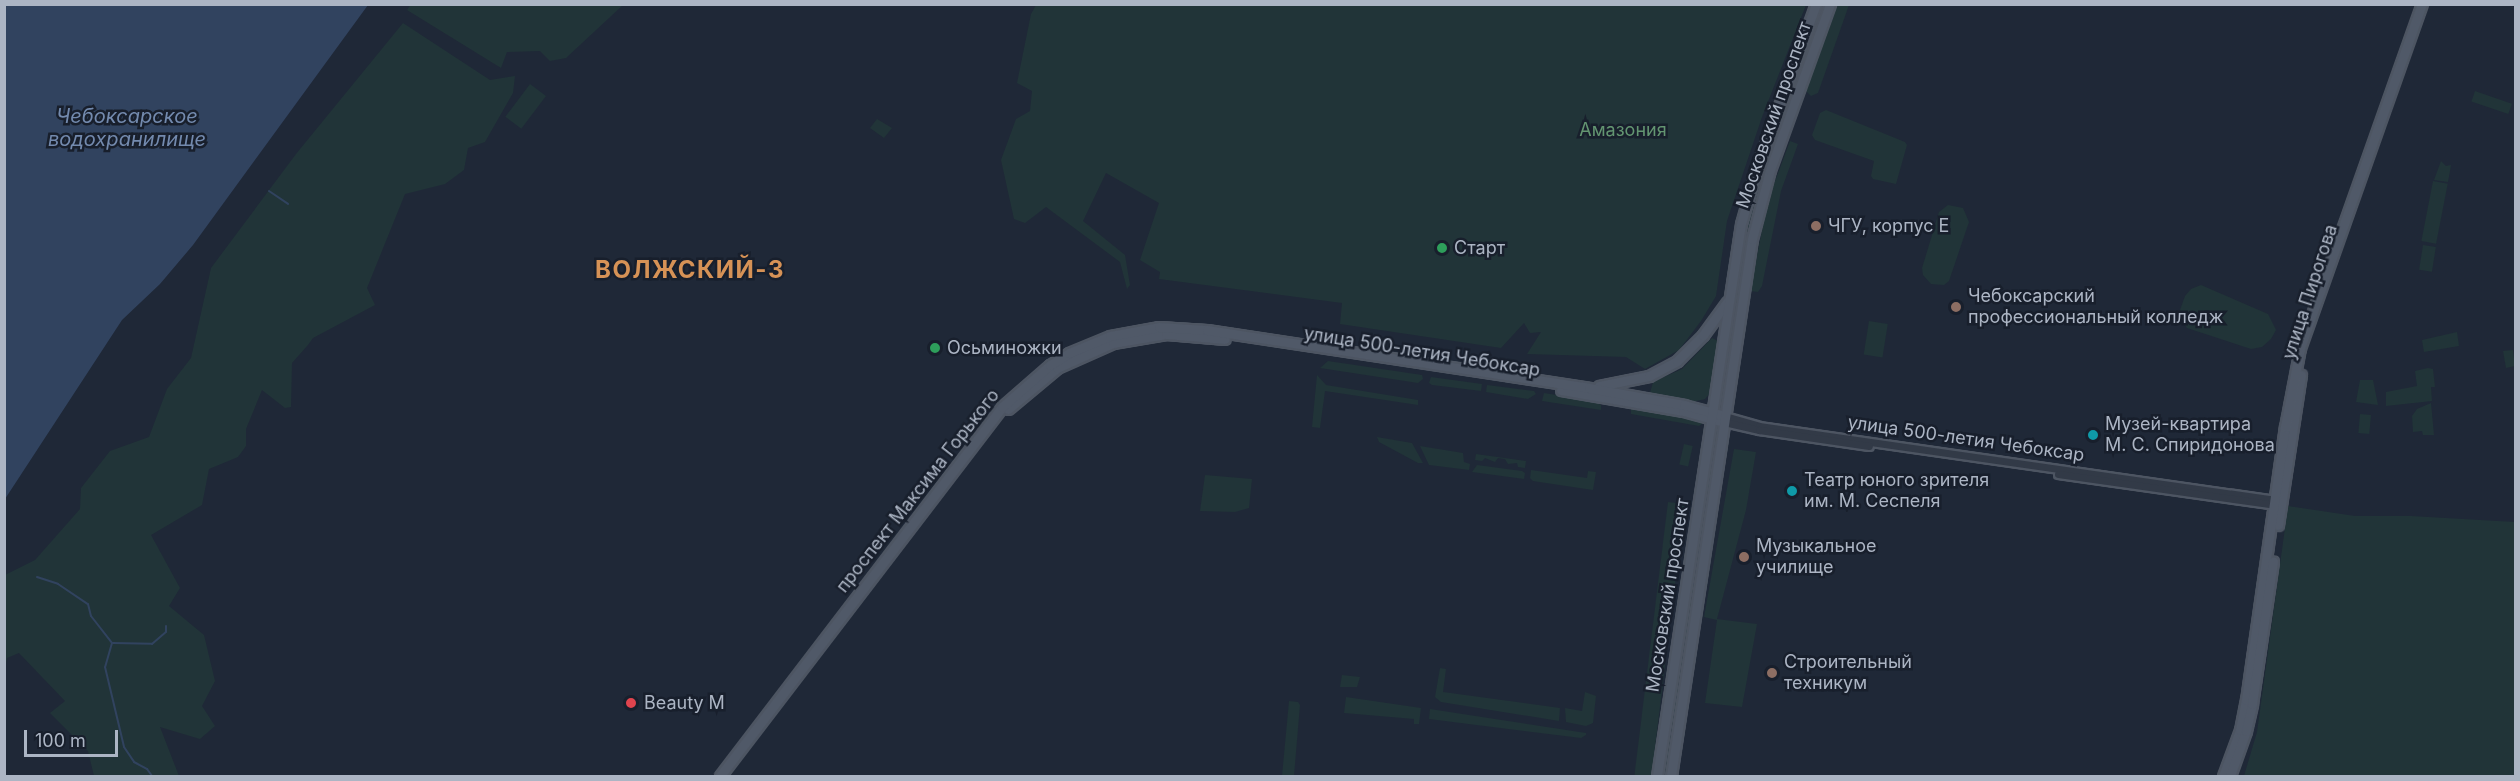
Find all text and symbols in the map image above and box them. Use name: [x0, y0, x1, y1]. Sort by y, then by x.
street label: Московский проспект: [1732, 19, 1816, 211]
water label: Чебоксарское водохранилище: [48, 104, 206, 151]
park label: Амазония: [1579, 119, 1667, 141]
place label: ЧГУ, корпус Е: [1828, 215, 1949, 237]
marker: ЧГУ, корпус Е: [1809, 219, 1823, 233]
street label: улица Пирогова: [2278, 222, 2342, 362]
place label: Старт: [1454, 237, 1505, 259]
marker: Старт: [1435, 241, 1449, 255]
district label: ВОЛЖСКИЙ-3: [595, 256, 785, 284]
place label: Чебоксарский профессиональный колледж: [1968, 286, 2223, 328]
marker: Чебоксарский профессиональный колледж: [1949, 300, 1963, 314]
street label: улица 500-летия Чебоксар: [1302, 323, 1542, 381]
place label: Осьминожки: [947, 337, 1062, 359]
marker: Осьминожки: [928, 341, 942, 355]
street label: проспект Максима Горького: [832, 385, 1004, 597]
street label: улица 500-летия Чебоксар: [1846, 412, 2086, 466]
place label: Музей-квартира М. С. Спиридонова: [2105, 414, 2275, 456]
marker: Музей-квартира М. С. Спиридонова: [2086, 428, 2100, 442]
place label: Театр юного зрителя им. М. Сеспеля: [1804, 470, 1989, 512]
marker: Театр юного зрителя им. М. Сеспеля: [1785, 484, 1799, 498]
street label: Московский проспект: [1642, 497, 1694, 693]
place label: Музыкальное училище: [1756, 536, 1876, 578]
marker: Музыкальное училище: [1737, 550, 1751, 564]
place label: Строительный техникум: [1784, 652, 1912, 694]
marker: Строительный техникум: [1765, 666, 1779, 680]
place label: Beauty M: [644, 692, 725, 714]
marker: Beauty M: [622, 694, 640, 712]
scale bar: [27, 718, 122, 756]
text: 100 m: [35, 730, 86, 751]

